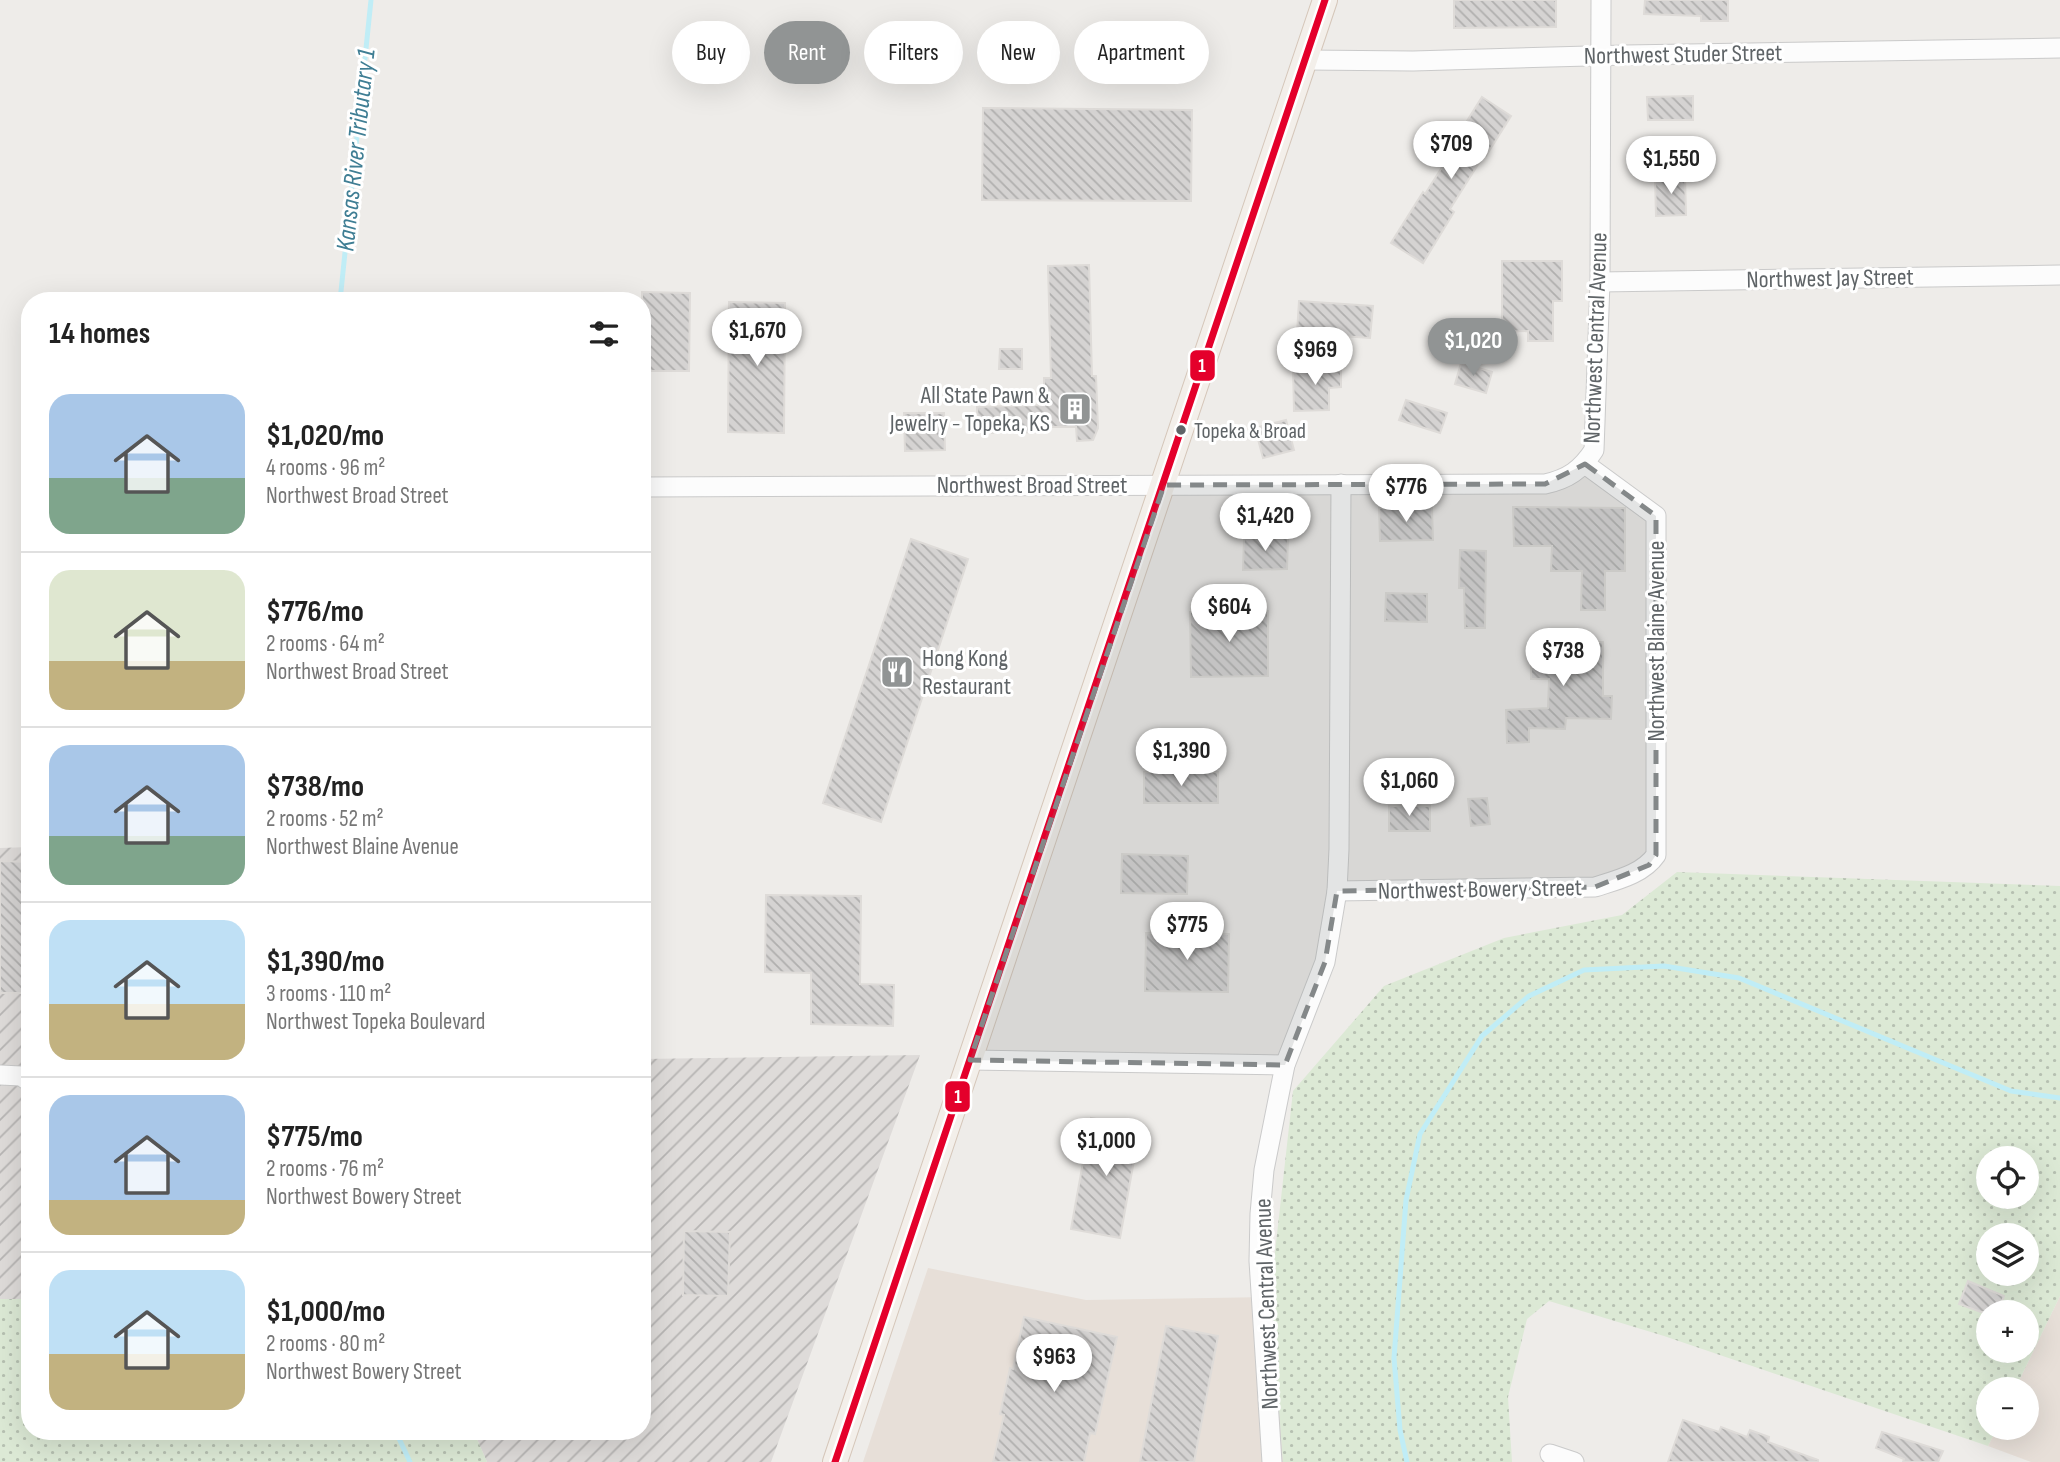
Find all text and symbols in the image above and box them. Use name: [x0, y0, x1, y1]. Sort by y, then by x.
chip: Buy: [672, 21, 750, 84]
chip: Rent: [764, 21, 850, 84]
chip: Filters: [864, 21, 963, 84]
chip: New: [977, 21, 1060, 84]
chip: Apartment: [1074, 21, 1209, 84]
street label: Northwest Studer Street: [1584, 38, 1782, 71]
water label: Kansas River Tributary 1: [330, 47, 383, 253]
pin: $709: [1410, 122, 1492, 181]
text: $709: [1429, 130, 1473, 158]
pin: $1,550: [1614, 136, 1728, 196]
text: $1,550: [1642, 145, 1700, 173]
street label: Northwest Central Avenue: [1577, 232, 1614, 444]
street label: Northwest Jay Street: [1746, 263, 1914, 294]
pin: $1,670: [700, 308, 814, 368]
icon: filters: [585, 315, 623, 353]
text: 14 homes: [49, 316, 150, 352]
text: $1,670: [728, 317, 786, 345]
pin: $1,020: [1416, 318, 1530, 378]
text: $1,020: [1444, 327, 1502, 355]
pin: $969: [1274, 328, 1356, 387]
text: $969: [1293, 336, 1337, 364]
line badge: 1: [1189, 349, 1216, 382]
text: 1: [1198, 355, 1206, 378]
place label: All State Pawn & Jewelry - Topeka, KS: [889, 381, 1050, 438]
building icon: All State Pawn & Jewelry - Topeka, KS: [1056, 390, 1094, 428]
text: $1,020/mo: [266, 418, 384, 454]
place label: Topeka & Broad: [1194, 418, 1306, 445]
icon: home: [105, 422, 189, 506]
marker: Topeka & Broad: [1174, 423, 1188, 437]
text: 4 rooms · 96 m²: [266, 454, 385, 482]
pin: $776: [1365, 464, 1447, 524]
street label: Northwest Broad Street: [937, 471, 1127, 500]
text: $776: [1385, 473, 1427, 501]
text: Northwest Broad Street: [266, 482, 449, 510]
pin: $1,420: [1208, 494, 1322, 553]
text: $1,420: [1236, 502, 1294, 530]
street label: Northwest Blaine Avenue: [1642, 541, 1671, 742]
pin: $604: [1188, 584, 1270, 644]
text: $604: [1207, 593, 1251, 621]
text: $776/mo: [266, 594, 364, 630]
icon: home: [105, 598, 189, 682]
pin: $738: [1522, 628, 1604, 688]
text: 2 rooms · 64 m²: [266, 630, 385, 658]
text: $738: [1542, 637, 1584, 665]
place label: Hong Kong Restaurant: [922, 644, 1011, 701]
restaurant icon: Hong Kong Restaurant: [878, 653, 916, 691]
text: Northwest Broad Street: [266, 658, 449, 686]
pin: $1,390: [1124, 728, 1238, 788]
text: $1,390: [1152, 737, 1210, 765]
pin: $1,060: [1352, 758, 1466, 818]
text: $1,060: [1379, 767, 1439, 795]
text: $738/mo: [266, 769, 364, 805]
icon: home: [105, 773, 189, 857]
text: 2 rooms · 52 m²: [266, 805, 384, 833]
text: Northwest Blaine Avenue: [266, 833, 459, 861]
street label: Northwest Bowery Street: [1378, 873, 1582, 906]
pin: $775: [1146, 902, 1228, 962]
text: $775: [1166, 911, 1208, 939]
text: $1,390/mo: [266, 944, 385, 980]
icon: home: [105, 948, 189, 1032]
text: 3 rooms · 110 m²: [266, 980, 391, 1008]
text: Northwest Topeka Boulevard: [266, 1008, 485, 1036]
line badge: 1: [944, 1080, 971, 1113]
text: 1: [954, 1086, 962, 1109]
pin: $1,000: [1049, 1118, 1163, 1178]
text: $775/mo: [266, 1119, 363, 1155]
icon: home: [105, 1123, 189, 1207]
text: $1,000: [1076, 1127, 1136, 1155]
map controls: [1976, 1146, 2039, 1440]
button: locate: [1976, 1146, 2039, 1209]
text: 2 rooms · 76 m²: [266, 1155, 384, 1183]
text: Northwest Bowery Street: [266, 1183, 462, 1211]
street label: Northwest Central Avenue: [1248, 1198, 1285, 1410]
button: layers: [1976, 1223, 2039, 1286]
text: $1,000/mo: [266, 1294, 385, 1330]
icon: home: [105, 1298, 189, 1382]
button: +: [1976, 1300, 2039, 1363]
text: 2 rooms · 80 m²: [266, 1330, 385, 1358]
pin: $963: [1013, 1334, 1095, 1394]
text: $963: [1032, 1343, 1076, 1371]
text: Northwest Bowery Street: [266, 1358, 462, 1386]
button: −: [1976, 1377, 2039, 1440]

